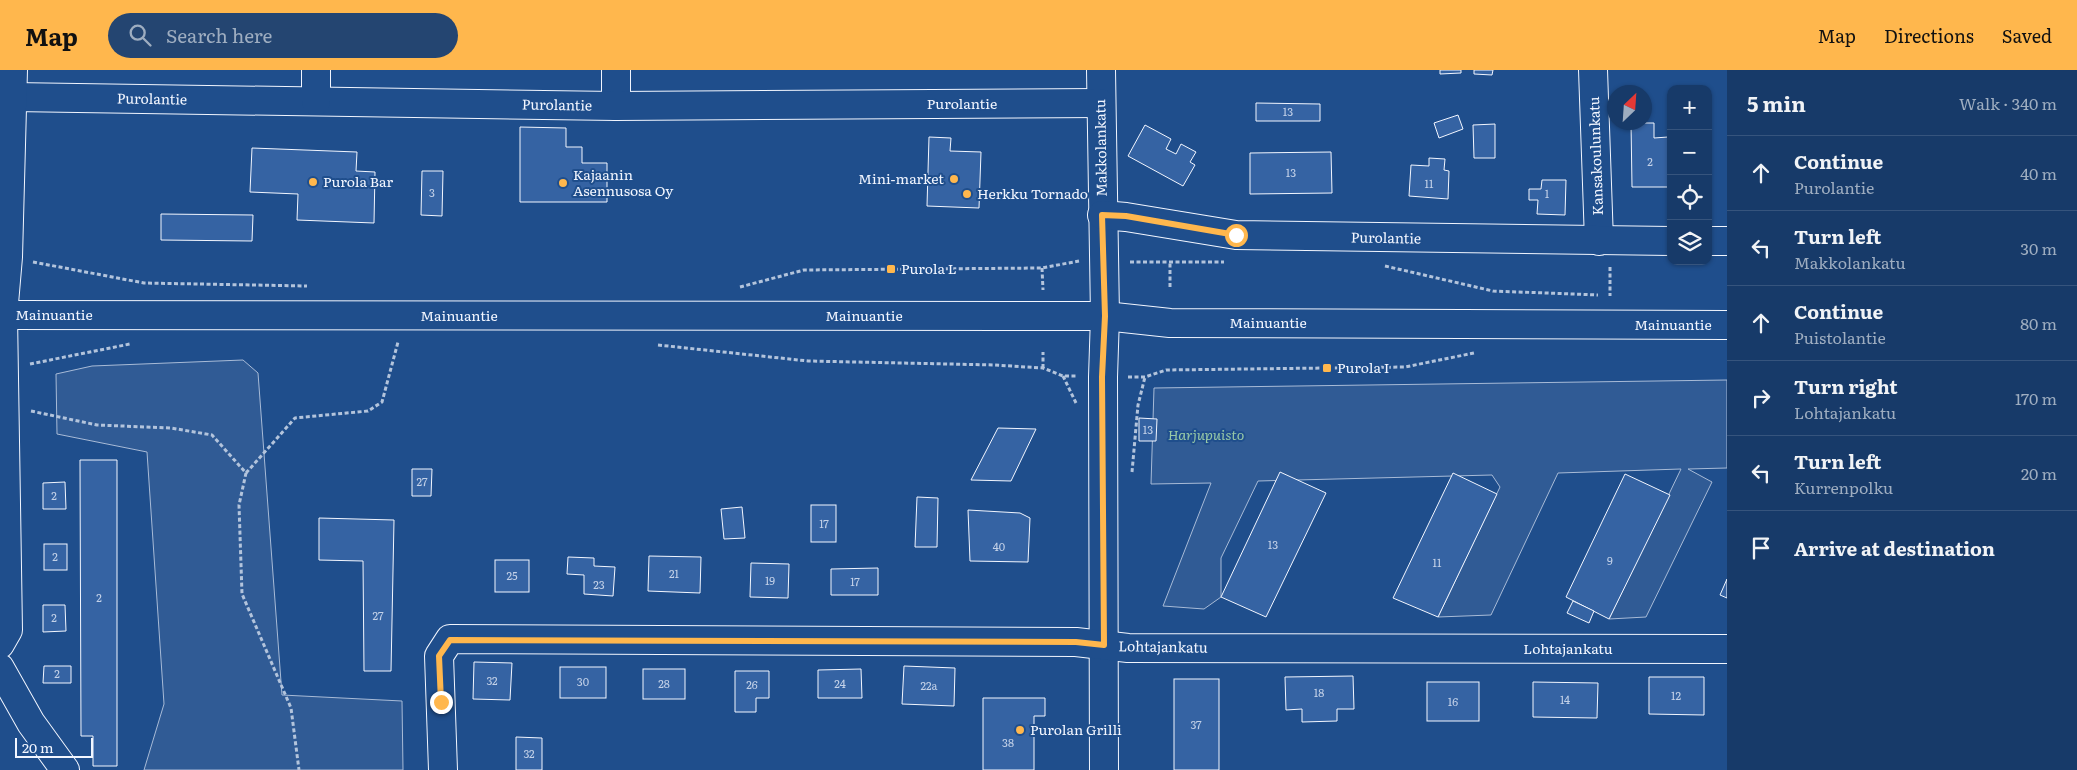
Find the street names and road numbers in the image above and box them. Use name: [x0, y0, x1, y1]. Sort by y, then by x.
street label: Purolantie: [117, 87, 187, 109]
street label: Purolantie: [522, 93, 592, 115]
street label: Purolantie: [927, 93, 997, 113]
street label: Kansakoulunkatu: [1583, 96, 1607, 216]
street label: Makkolankatu: [1089, 99, 1111, 197]
street label: Purolantie: [1351, 226, 1421, 248]
street label: Mainuantie: [15, 304, 93, 324]
street label: Mainuantie: [420, 305, 498, 325]
street label: Mainuantie: [825, 305, 903, 325]
street label: Mainuantie: [1229, 312, 1307, 332]
street label: Mainuantie: [1634, 314, 1712, 334]
street label: Lohtajankatu: [1118, 635, 1208, 657]
street label: Lohtajankatu: [1523, 638, 1613, 658]

